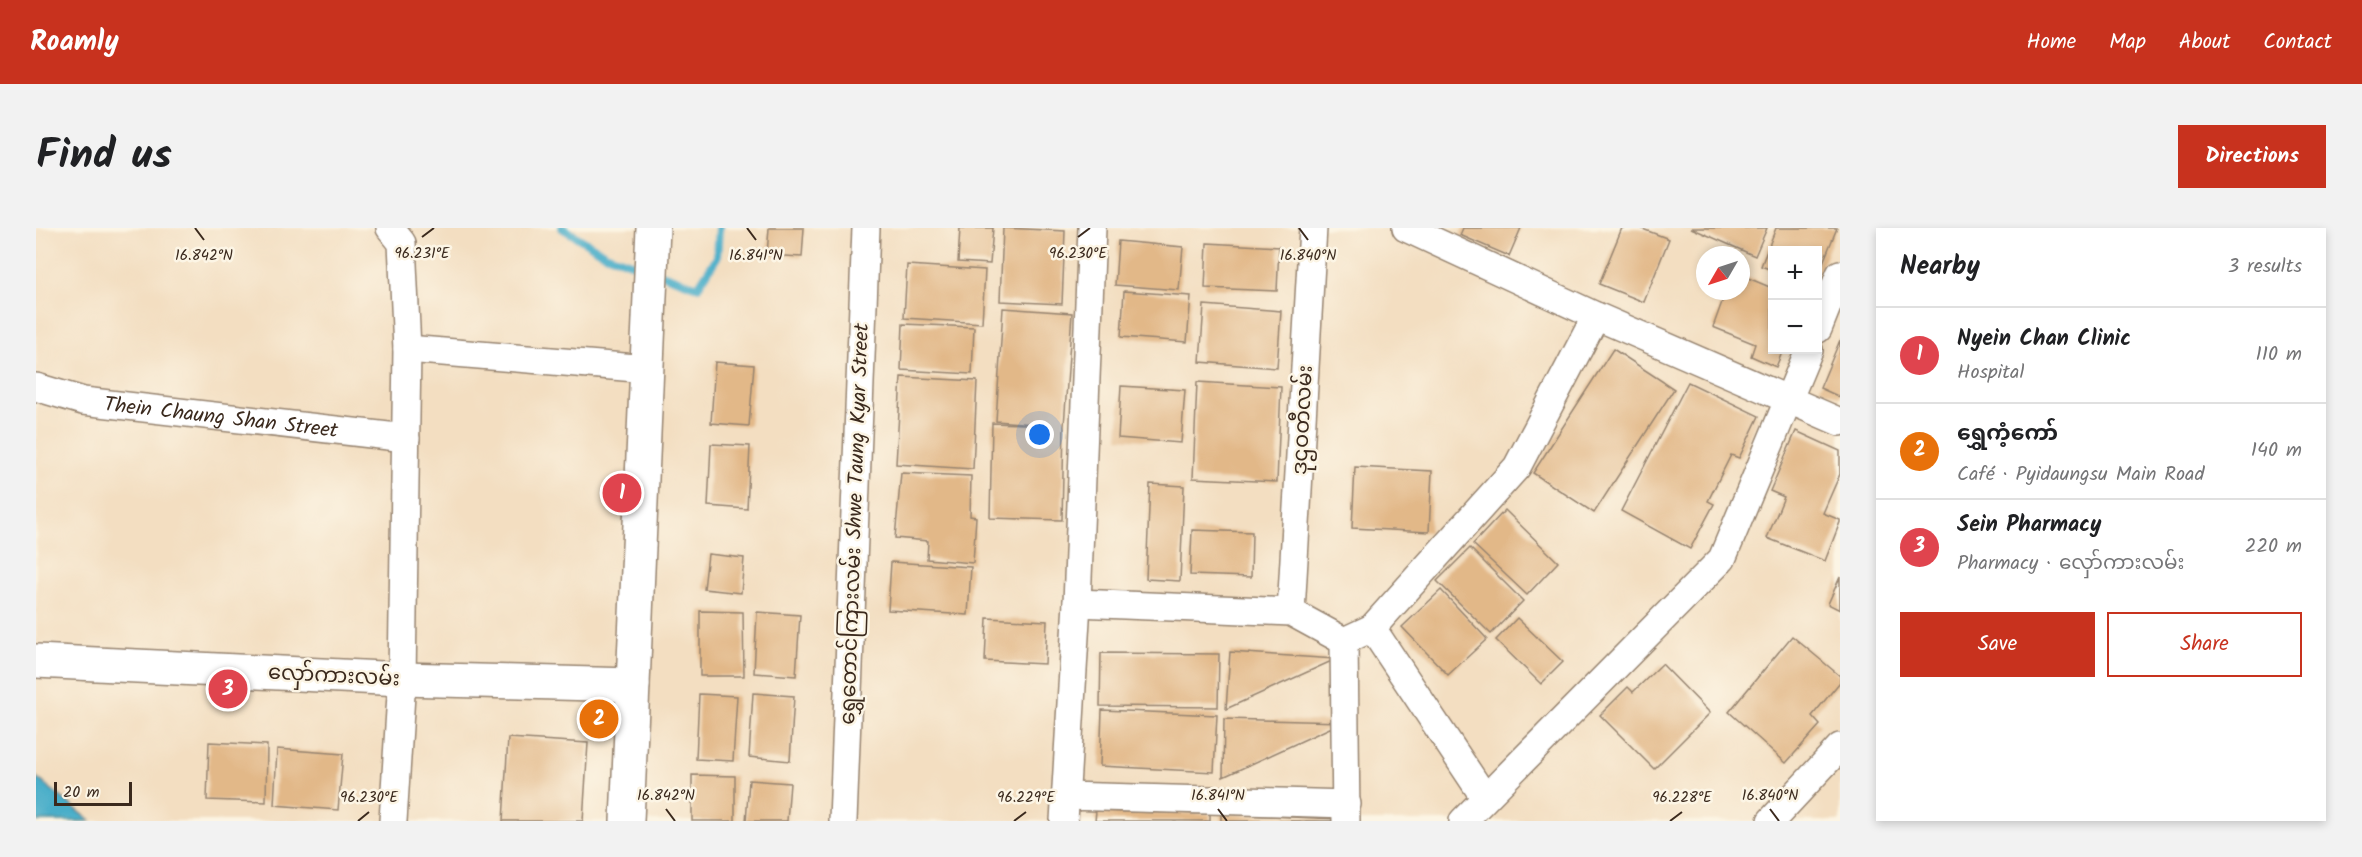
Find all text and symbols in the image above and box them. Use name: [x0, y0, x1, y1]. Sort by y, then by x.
text: Roamly: [30, 20, 119, 65]
text: Home: [2027, 26, 2076, 59]
text: Map: [2109, 26, 2146, 59]
text: About: [2179, 26, 2230, 59]
text: Contact: [2263, 26, 2332, 59]
text: Find us: [36, 123, 172, 190]
button: Directions: [2178, 125, 2326, 188]
text: 96.231°E: [394, 242, 451, 266]
text: 96.230°E: [1049, 242, 1108, 266]
text: 16.842°N: [175, 244, 233, 268]
text: 16.841°N: [729, 244, 783, 268]
text: 16.840°N: [1280, 244, 1336, 268]
north arrow: [1696, 246, 1750, 300]
map controls: [1768, 246, 1822, 354]
button: +: [1768, 246, 1822, 300]
text: Nearby: [1900, 246, 1980, 288]
text: 3 results: [2228, 251, 2302, 283]
button: −: [1768, 300, 1822, 354]
street label: ရွှေတောင်ကြားလမ်း Shwe Taung Kyar Street: [831, 322, 879, 725]
text: Nyein Chan Clinic: [1957, 322, 2131, 357]
text: 1: [1916, 339, 1923, 371]
text: 110 m: [2256, 339, 2302, 371]
text: Hospital: [1957, 357, 2024, 389]
street label: ဒုဌဝတီလမ်း: [1283, 364, 1323, 476]
street label: Thein Chaung Shan Street: [102, 389, 340, 448]
text: ရွှေကံ့ကော်: [1957, 417, 2058, 452]
your location: [1025, 420, 1054, 449]
text: 2: [1914, 435, 1925, 467]
text: 140 m: [2251, 435, 2302, 467]
text: Café · Pyidaungsu Main Road: [1957, 459, 2204, 491]
pin: 1: [602, 470, 642, 516]
text: Sein Pharmacy: [1957, 508, 2101, 543]
text: 3: [1914, 531, 1925, 563]
text: 220 m: [2245, 531, 2302, 563]
text: Pharmacy · လှော်ကားလမ်း: [1957, 548, 2184, 580]
button: Save: [1900, 612, 2095, 677]
button: Share: [2107, 612, 2302, 677]
street label: လှော်ကားလမ်း: [267, 656, 401, 696]
pin: 3: [208, 666, 248, 712]
pin: 2: [580, 696, 618, 742]
scale bar: [54, 779, 132, 806]
text: 20 m: [63, 780, 99, 805]
text: 16.842°N: [637, 784, 695, 808]
text: 16.841°N: [1191, 784, 1245, 808]
text: 16.840°N: [1742, 784, 1798, 808]
text: 96.230°E: [340, 786, 399, 810]
text: 96.229°E: [997, 786, 1056, 810]
text: 96.228°E: [1652, 786, 1713, 810]

